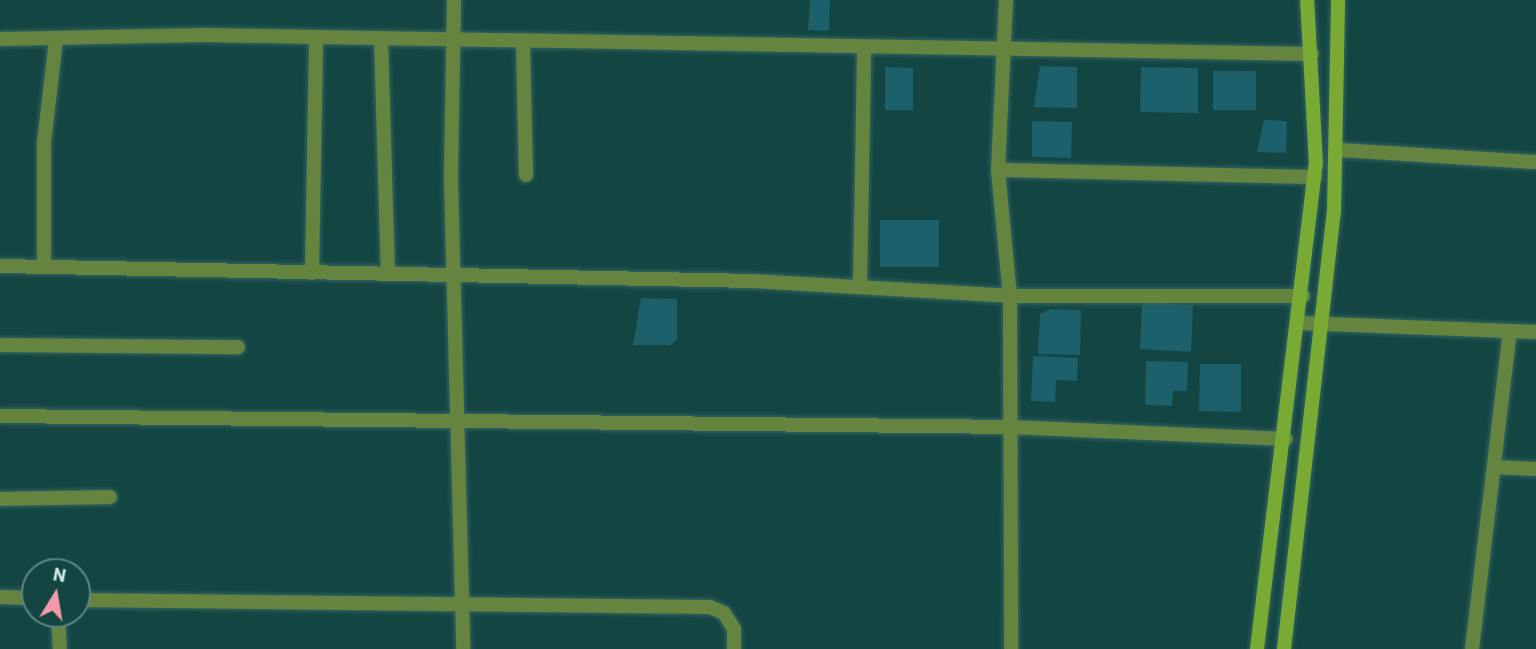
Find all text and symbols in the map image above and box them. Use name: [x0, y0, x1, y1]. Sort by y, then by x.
north arrow: [21, 558, 91, 628]
text: N: [51, 561, 68, 586]

